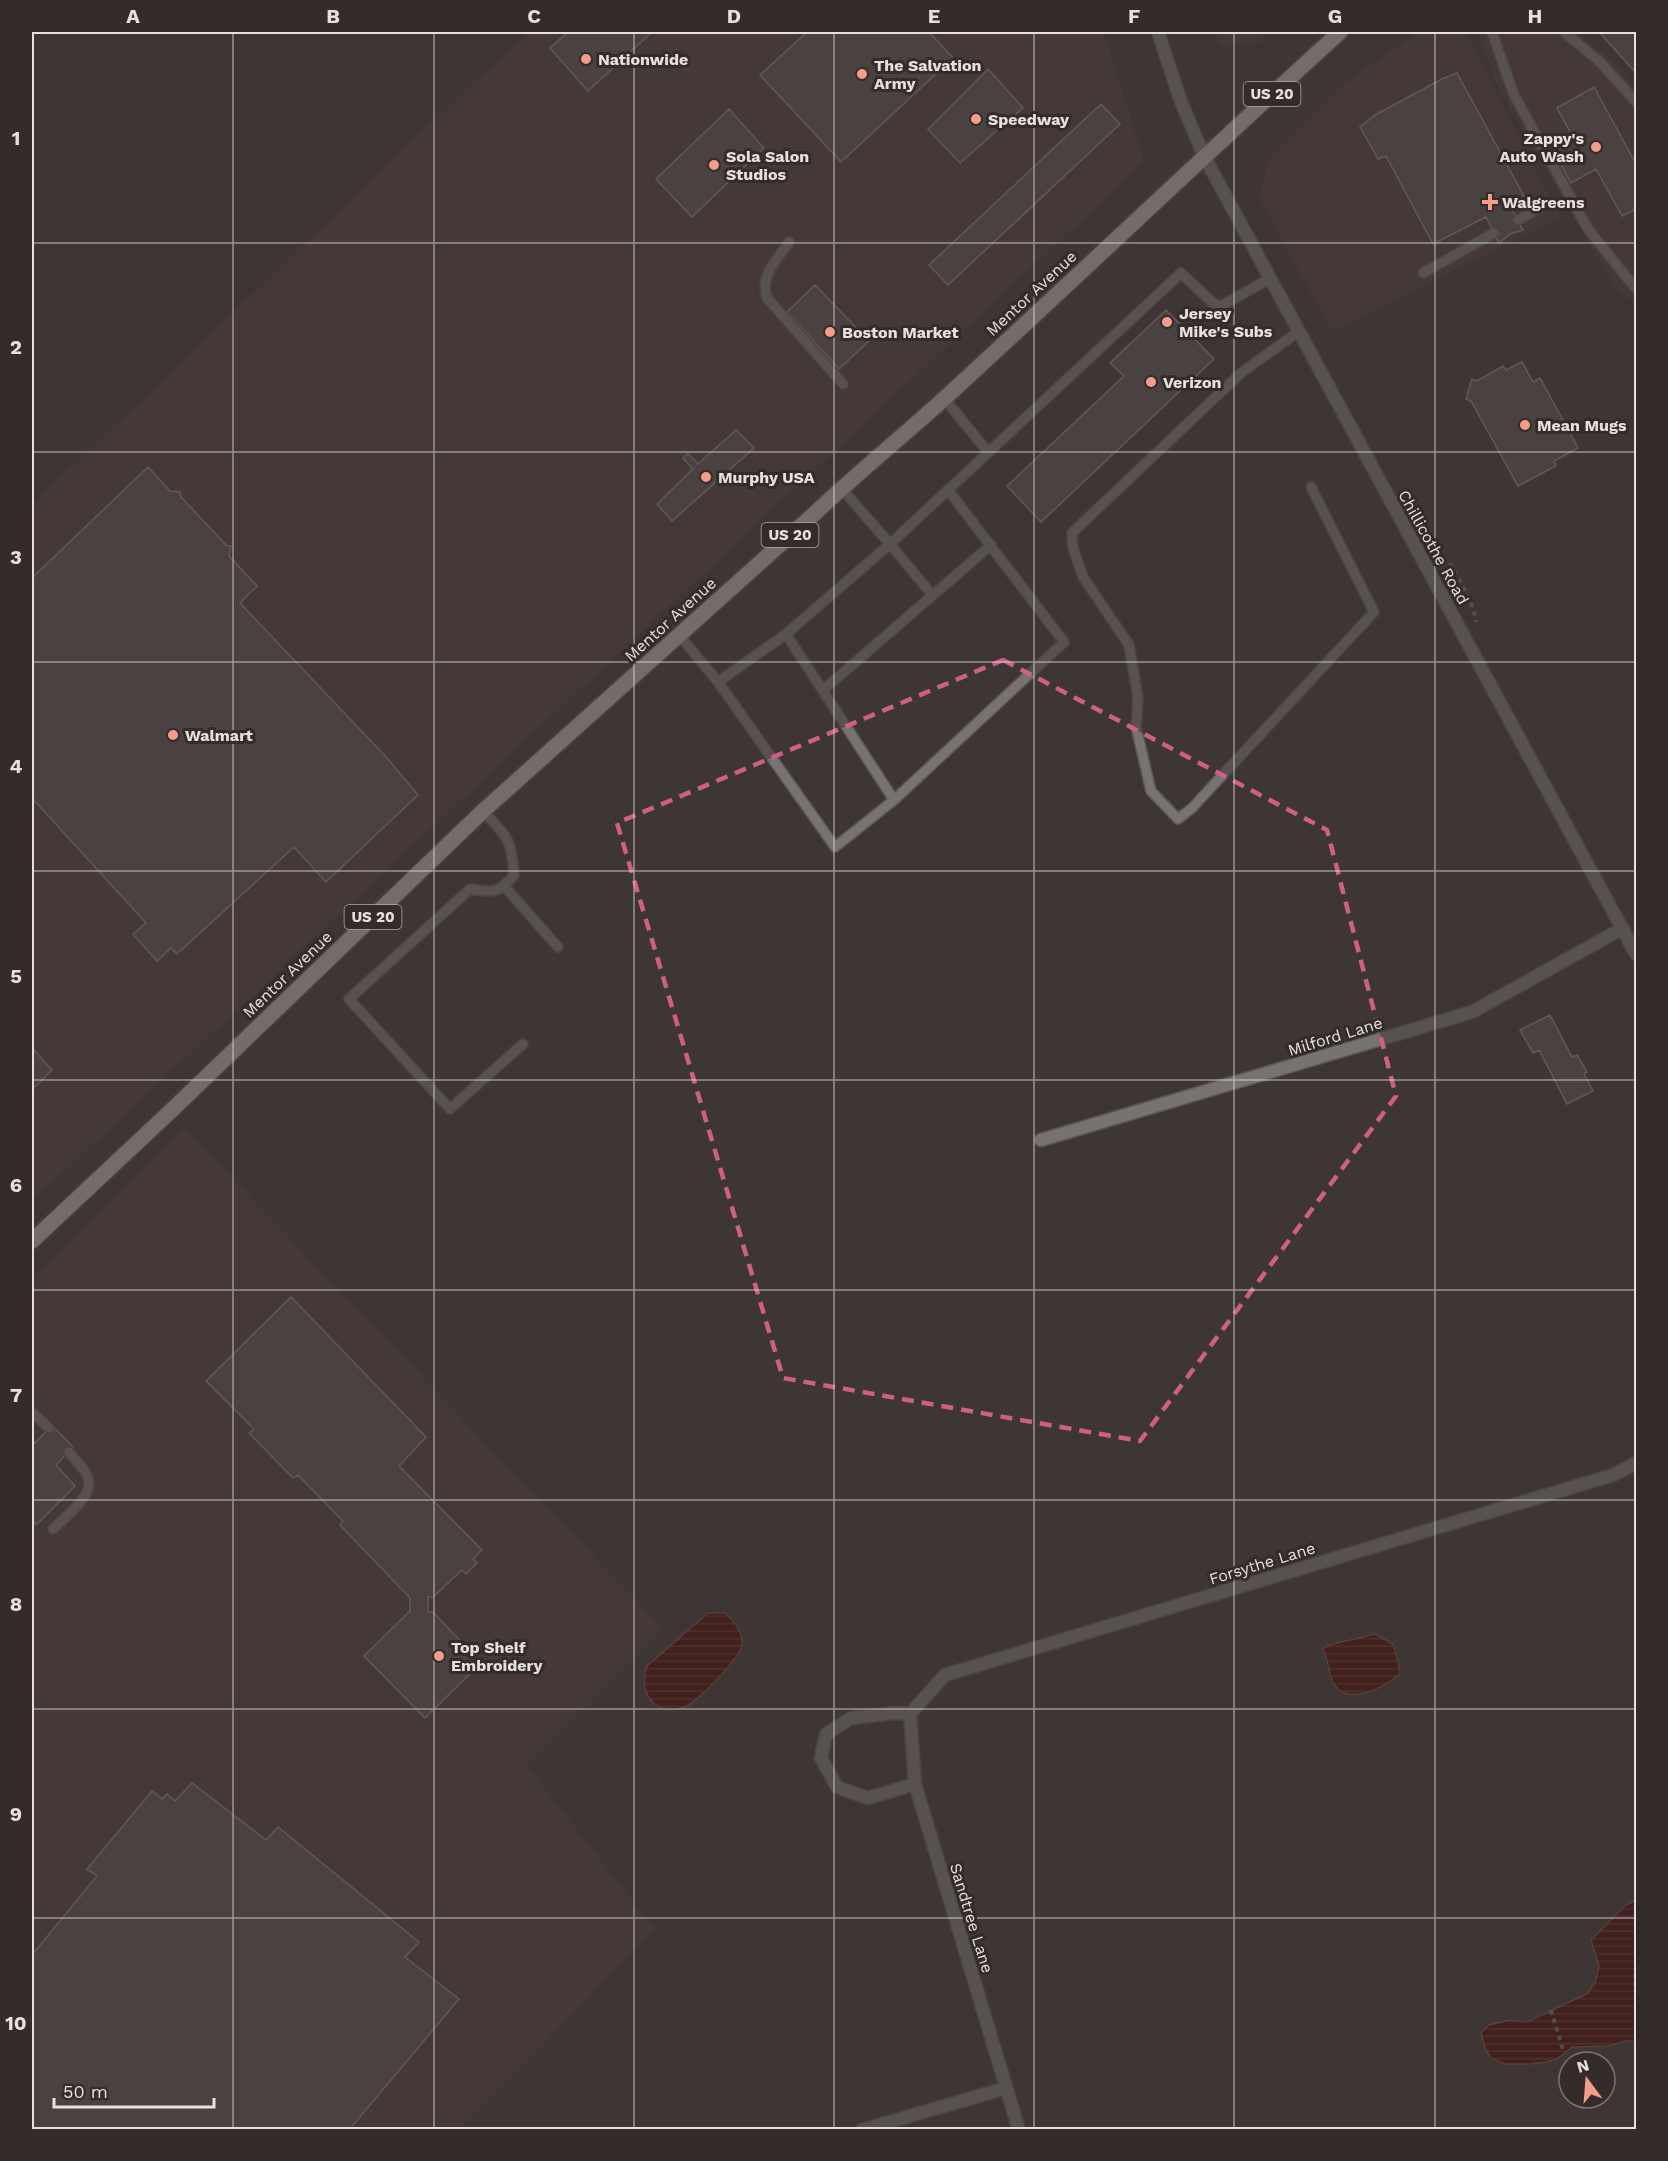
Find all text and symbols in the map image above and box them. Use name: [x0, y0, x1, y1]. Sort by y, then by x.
text: A: [126, 4, 140, 28]
text: B: [326, 4, 340, 28]
text: C: [527, 4, 541, 28]
text: D: [727, 4, 741, 28]
text: E: [928, 4, 940, 28]
text: F: [1128, 4, 1140, 28]
text: G: [1328, 4, 1342, 28]
text: H: [1528, 4, 1542, 28]
place label: Nationwide: [598, 50, 688, 69]
marker: Nationwide: [579, 52, 593, 66]
place label: The Salvation Army: [874, 56, 981, 93]
marker: The Salvation Army: [855, 67, 869, 81]
road number: US 20: [1244, 82, 1300, 106]
place label: Speedway: [988, 110, 1070, 129]
marker: Speedway: [969, 112, 983, 126]
text: 1: [12, 126, 20, 150]
place label: Zappy's Auto Wash: [1499, 129, 1584, 166]
marker: Zappy's Auto Wash: [1589, 140, 1603, 154]
place label: Sola Salon Studios: [726, 147, 809, 184]
marker: Sola Salon Studios: [707, 158, 721, 172]
place label: Walgreens: [1502, 193, 1585, 212]
marker: Walgreens: [1483, 195, 1497, 209]
street label: Mentor Avenue: [982, 247, 1080, 340]
place label: Jersey Mike's Subs: [1179, 304, 1273, 341]
marker: Jersey Mike's Subs: [1160, 315, 1174, 329]
place label: Boston Market: [842, 323, 958, 342]
marker: Boston Market: [823, 325, 837, 339]
text: 2: [10, 335, 22, 359]
place label: Verizon: [1163, 373, 1222, 392]
marker: Verizon: [1144, 375, 1158, 389]
place label: Mean Mugs: [1537, 416, 1627, 435]
marker: Mean Mugs: [1518, 418, 1532, 432]
place label: Murphy USA: [718, 468, 815, 487]
marker: Murphy USA: [699, 470, 713, 484]
street label: Chillicothe Road: [1394, 487, 1473, 608]
road number: US 20: [762, 523, 818, 547]
text: 3: [10, 545, 22, 569]
street label: Mentor Avenue: [621, 573, 720, 665]
place label: Walmart: [185, 726, 253, 745]
marker: Walmart: [166, 728, 180, 742]
text: 4: [10, 754, 23, 778]
road number: US 20: [344, 905, 401, 929]
street label: Mentor Avenue: [239, 927, 336, 1022]
text: 5: [10, 964, 22, 988]
street label: Milford Lane: [1286, 1013, 1385, 1060]
text: 6: [10, 1173, 22, 1197]
text: 7: [10, 1383, 22, 1407]
street label: Forsythe Lane: [1207, 1538, 1317, 1589]
text: 8: [10, 1592, 22, 1616]
place label: Top Shelf Embroidery: [451, 1638, 543, 1675]
marker: Top Shelf Embroidery: [432, 1649, 446, 1663]
text: 9: [10, 1802, 22, 1826]
street label: Sandtree Lane: [946, 1861, 997, 1975]
text: 10: [5, 2011, 27, 2035]
north arrow: [1557, 2050, 1617, 2110]
text: N: [1575, 2055, 1591, 2077]
scale bar: [54, 2071, 214, 2109]
text: 50 m: [63, 2081, 108, 2102]

